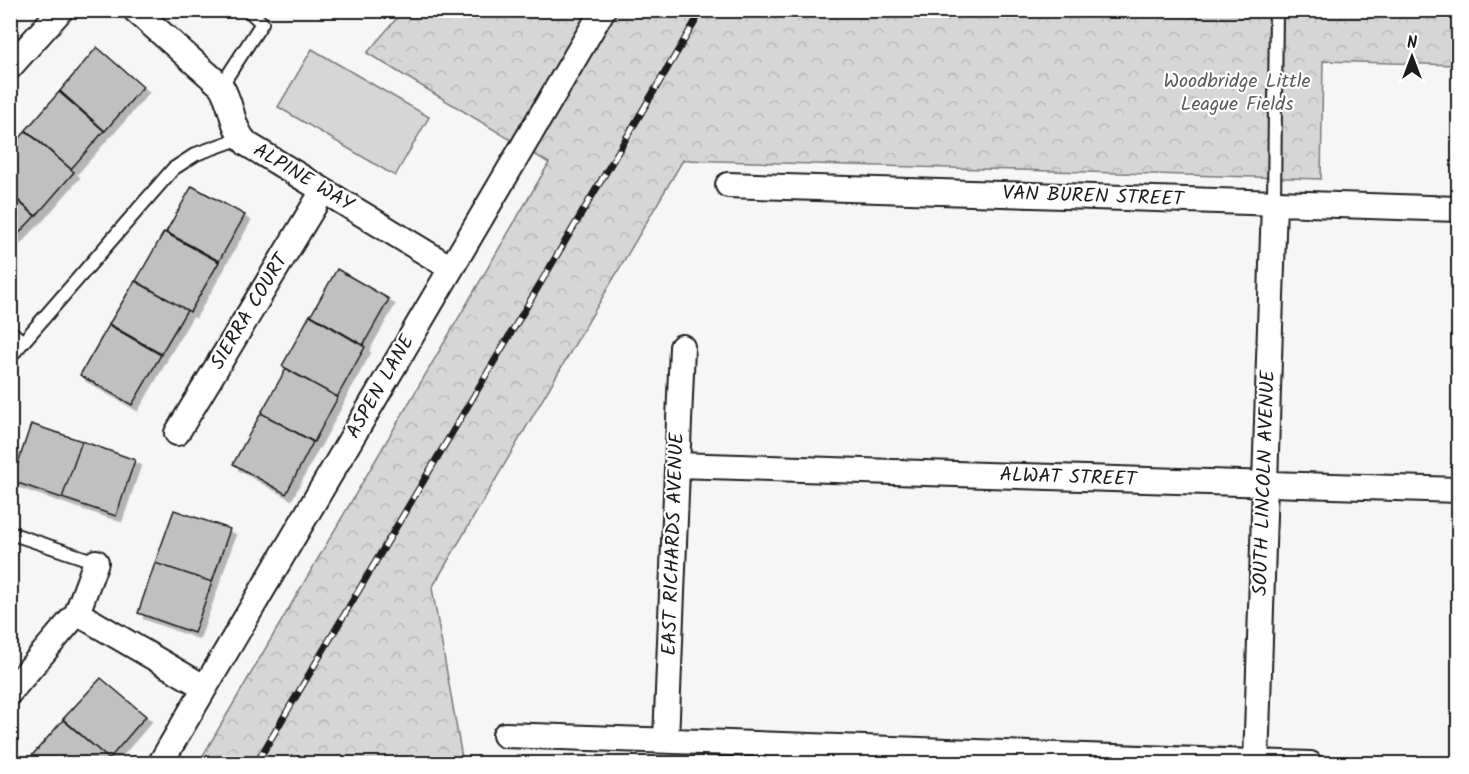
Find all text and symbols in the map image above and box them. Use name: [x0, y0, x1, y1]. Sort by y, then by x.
north arrow: [1382, 27, 1442, 87]
text: N: [1407, 31, 1417, 56]
park label: Woodbridge Little League Fields: [1163, 66, 1311, 121]
street label: ALPINE WAY: [246, 135, 361, 222]
street label: VAN BUREN STREET: [1002, 178, 1186, 216]
street label: SIERRA COURT: [203, 246, 299, 376]
street label: ASPEN LANE: [338, 328, 424, 445]
street label: SOUTH LINCOLN AVENUE: [1245, 368, 1285, 597]
street label: EAST RICHARDS AVENUE: [654, 430, 694, 656]
street label: ALWAT STREET: [999, 460, 1139, 496]

